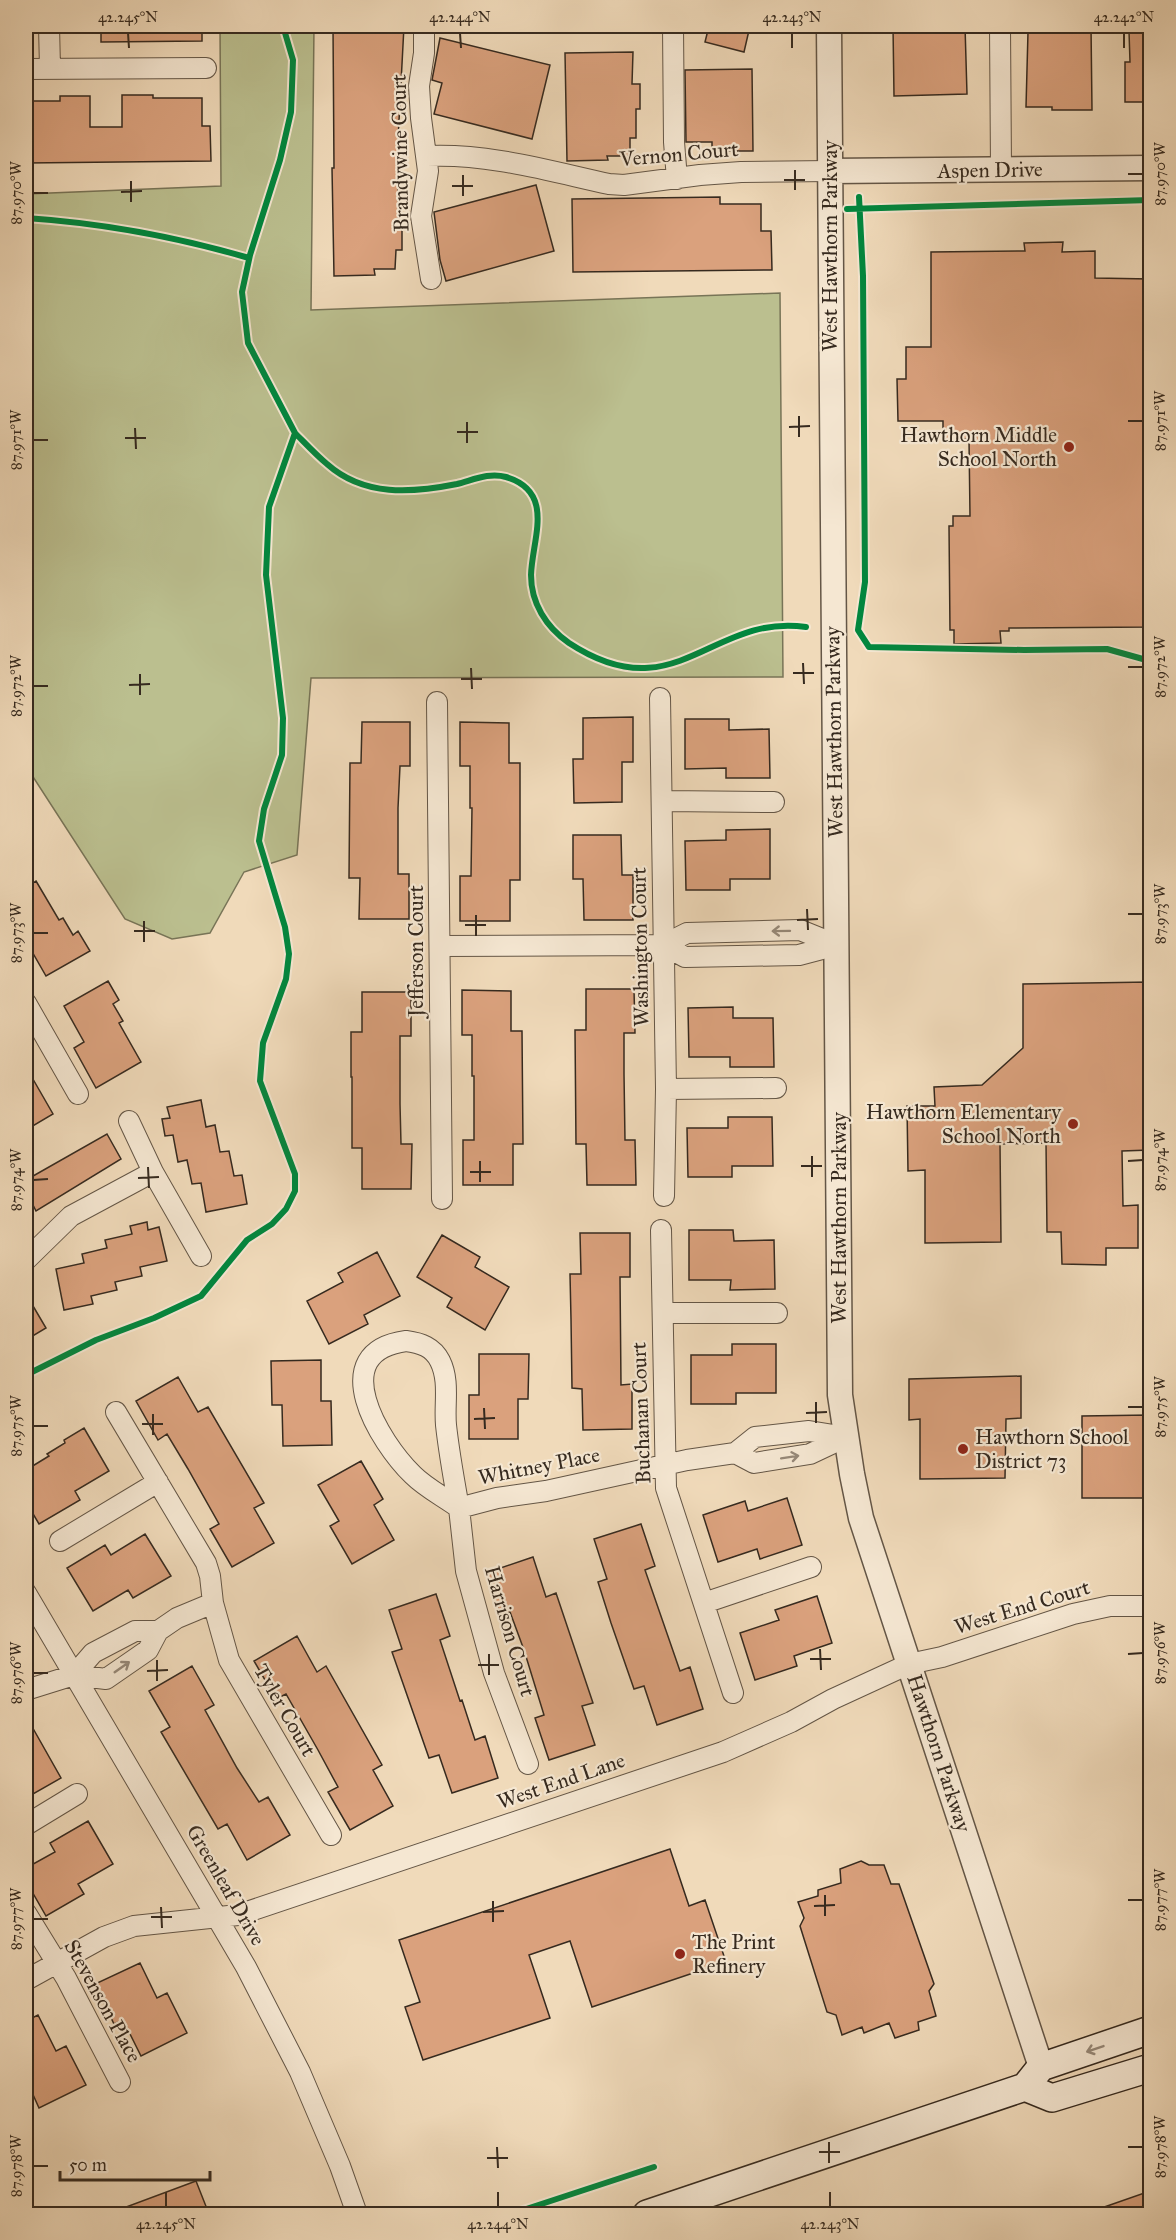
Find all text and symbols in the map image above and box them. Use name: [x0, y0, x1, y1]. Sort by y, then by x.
text: 42.245°N: [98, 8, 158, 26]
text: 42.244°N: [429, 8, 491, 26]
text: 42.243°N: [762, 8, 822, 26]
text: 42.242°N: [1094, 8, 1155, 26]
street label: Brandywine Court: [386, 73, 414, 232]
street label: Vernon Court: [617, 136, 740, 172]
street label: West Hawthorn Parkway: [817, 139, 843, 352]
text: 87.970°W: [1151, 142, 1169, 206]
street label: Aspen Drive: [936, 156, 1043, 184]
text: 87.970°W: [7, 161, 25, 225]
text: 87.971°W: [1151, 390, 1169, 451]
text: 87.971°W: [7, 409, 25, 470]
place label: Hawthorn Middle School North: [900, 422, 1057, 472]
marker: Hawthorn Middle School North: [1062, 440, 1076, 454]
street label: West Hawthorn Parkway: [819, 625, 849, 838]
text: 87.972°W: [1151, 635, 1169, 698]
text: 87.972°W: [7, 654, 25, 717]
street label: Washington Court: [626, 866, 654, 1027]
text: 87.973°W: [1151, 883, 1169, 944]
street label: Jefferson Court: [403, 885, 429, 1019]
text: 87.973°W: [7, 902, 25, 963]
one-way arrow: [772, 925, 792, 936]
place label: Hawthorn Elementary School North: [866, 1099, 1062, 1149]
street label: West Hawthorn Parkway: [826, 1111, 852, 1324]
marker: Hawthorn Elementary School North: [1066, 1117, 1080, 1131]
text: 87.974°W: [1151, 1128, 1169, 1191]
text: 87.974°W: [7, 1148, 25, 1211]
street label: Buchanan Court: [626, 1341, 656, 1484]
text: 87.975°W: [1151, 1375, 1169, 1438]
text: 87.975°W: [7, 1394, 25, 1457]
place label: Hawthorn School District 73: [975, 1424, 1129, 1474]
street label: Whitney Place: [476, 1441, 602, 1491]
marker: Hawthorn School District 73: [956, 1442, 970, 1456]
one-way arrow: [780, 1452, 800, 1463]
street label: Harrison Court: [479, 1563, 541, 1700]
street label: West End Court: [951, 1574, 1094, 1640]
text: 87.976°W: [1151, 1621, 1169, 1684]
text: 87.976°W: [7, 1641, 25, 1704]
street label: Tyler Court: [248, 1659, 322, 1761]
one-way arrow: [114, 1661, 130, 1673]
street label: Hawthorn Parkway: [901, 1671, 977, 1836]
street label: West End Lane: [494, 1747, 629, 1815]
street label: Greenleaf Drive: [181, 1820, 271, 1950]
text: 87.977°W: [1151, 1868, 1169, 1931]
text: 87.977°W: [7, 1887, 25, 1950]
place label: The Print Refinery: [692, 1929, 776, 1979]
street label: Stevenson Place: [59, 1935, 148, 2067]
marker: The Print Refinery: [673, 1947, 687, 1961]
one-way arrow: [1086, 2044, 1105, 2055]
text: 87.978°W: [1151, 2115, 1169, 2178]
text: 87.978°W: [7, 2134, 25, 2197]
scale bar: [60, 2144, 210, 2182]
text: 50 m: [69, 2154, 107, 2176]
text: 42.245°N: [136, 2215, 196, 2233]
text: 42.244°N: [467, 2215, 529, 2233]
text: 42.243°N: [800, 2215, 860, 2233]

